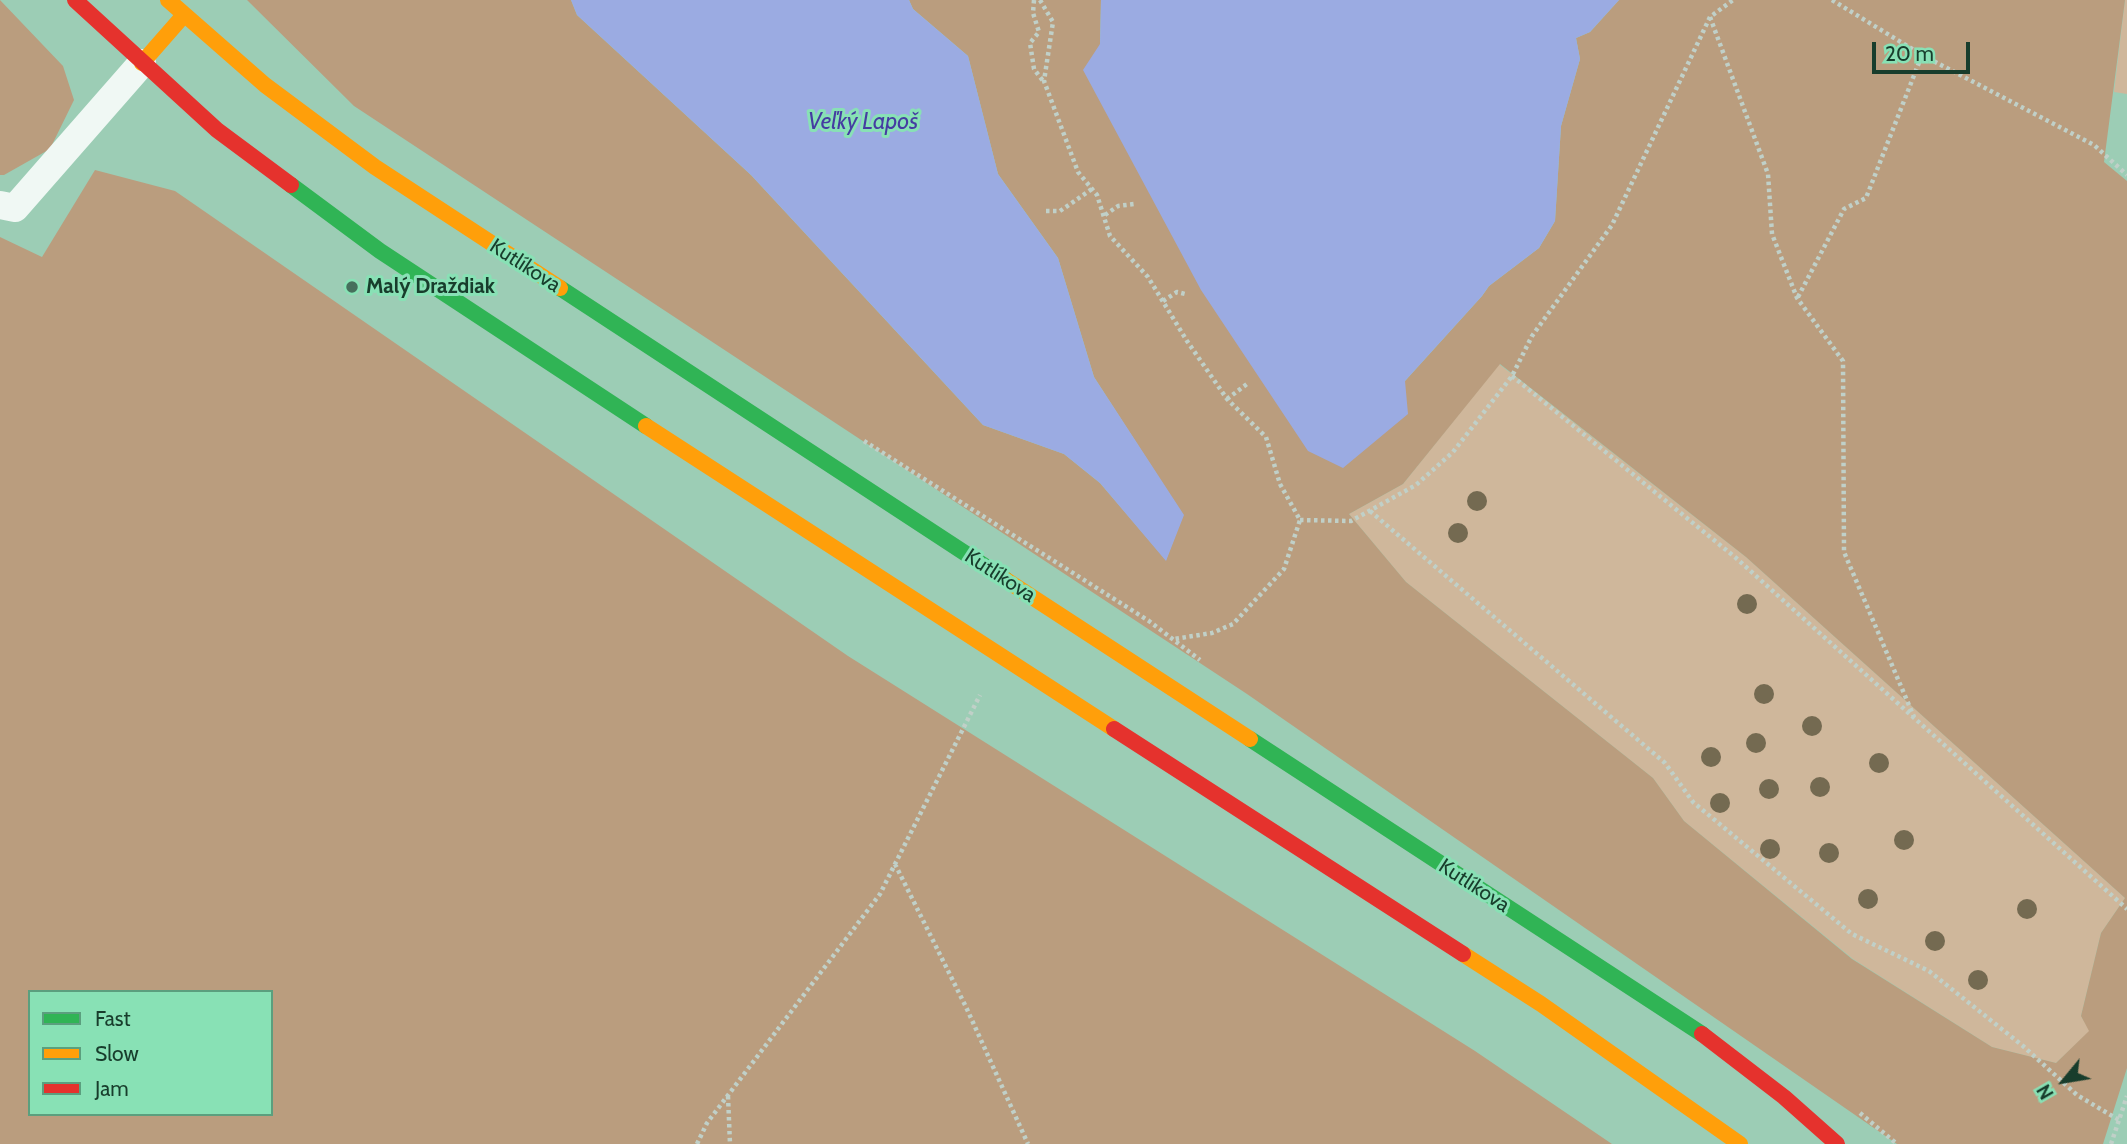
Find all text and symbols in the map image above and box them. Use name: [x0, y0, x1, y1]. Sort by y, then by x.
scale bar: [1875, 28, 1973, 72]
text: 20 m: [1885, 41, 1934, 66]
water label: Veľký Lapoš: [808, 108, 918, 136]
street label: Kutlíkova: [485, 234, 565, 298]
place label: Malý Draždiak: [366, 274, 495, 300]
marker: Malý Draždiak: [344, 279, 360, 295]
street label: Kutlíkova: [960, 544, 1040, 608]
street label: Kutlíkova: [1434, 854, 1514, 918]
legend: [28, 990, 273, 1116]
text: Fast: [95, 1006, 131, 1031]
text: Slow: [95, 1041, 139, 1066]
north arrow: [2029, 1046, 2099, 1116]
text: Jam: [95, 1076, 129, 1101]
text: N: [2032, 1080, 2059, 1103]

